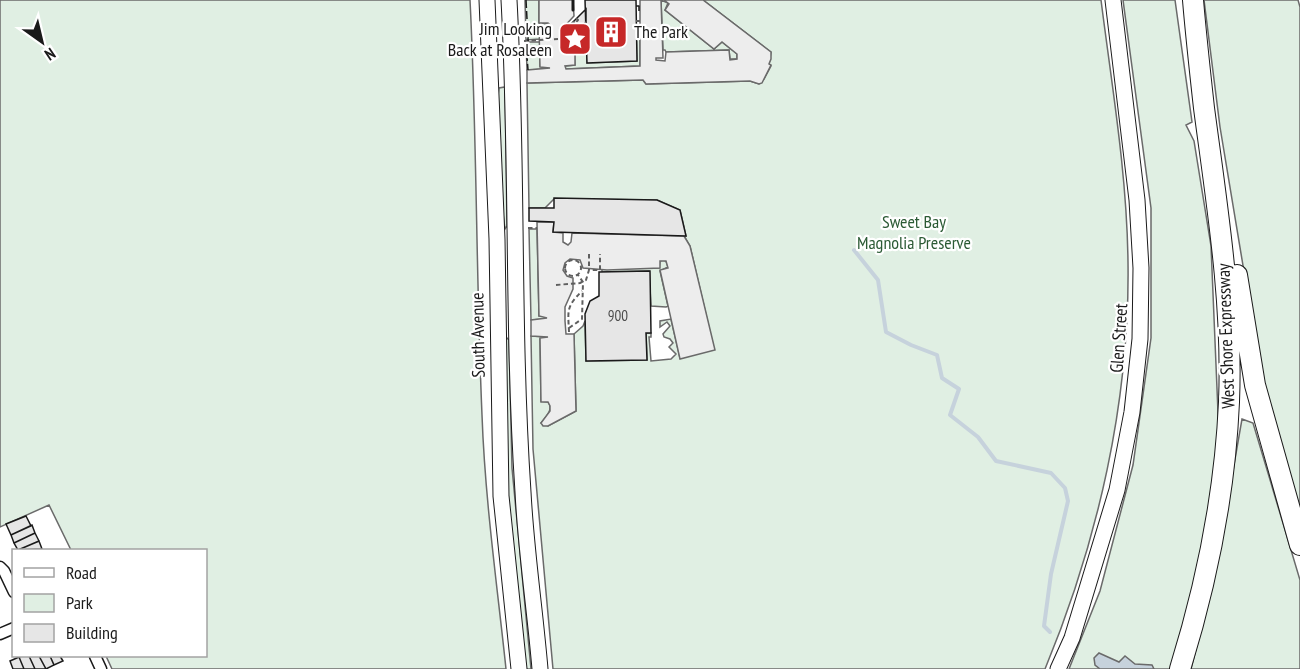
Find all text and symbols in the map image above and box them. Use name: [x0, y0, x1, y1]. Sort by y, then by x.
north arrow: [12, 12, 72, 72]
building icon: The Park: [593, 14, 629, 50]
place label: Jim Looking Back at Rosaleen: [448, 17, 552, 61]
place label: The Park: [634, 20, 688, 43]
place icon: Jim Looking Back at Rosaleen: [557, 21, 593, 57]
text: N: [41, 44, 60, 65]
park label: Sweet Bay Magnolia Preserve: [857, 210, 971, 254]
street label: West Shore Expressway: [1211, 263, 1240, 409]
street label: South Avenue: [465, 292, 490, 378]
street label: Glen Street: [1105, 302, 1132, 373]
house number: 900: [608, 306, 628, 325]
legend: [12, 549, 207, 657]
text: Road: [66, 561, 97, 584]
text: Park: [66, 591, 93, 614]
text: Building: [66, 621, 118, 644]

